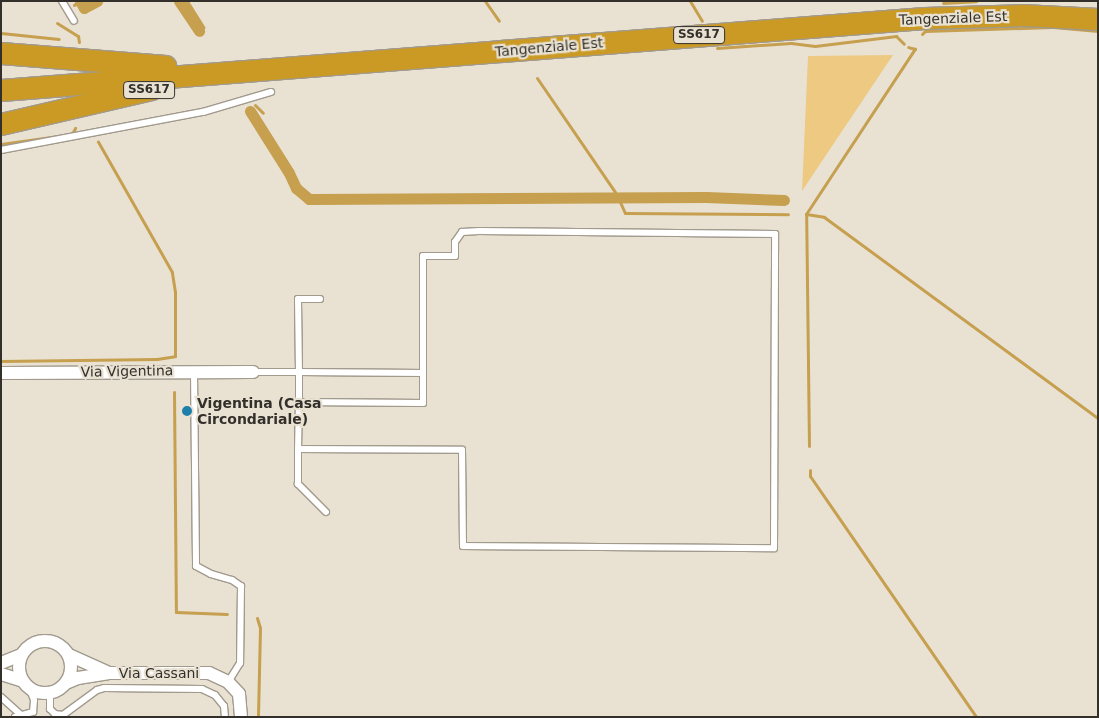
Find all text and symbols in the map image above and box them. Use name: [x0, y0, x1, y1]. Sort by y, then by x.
street label: Tangenziale Est: [899, 8, 1007, 28]
road number: SS617: [673, 26, 725, 44]
street label: Tangenziale Est: [494, 34, 604, 60]
road number: SS617: [123, 80, 175, 100]
street label: Via Vigentina: [81, 362, 173, 380]
place label: Vigentina (Casa Circondariale): [197, 395, 322, 428]
marker: Vigentina (Casa Circondariale): [181, 405, 193, 417]
street label: Via Cassani: [119, 665, 199, 681]

